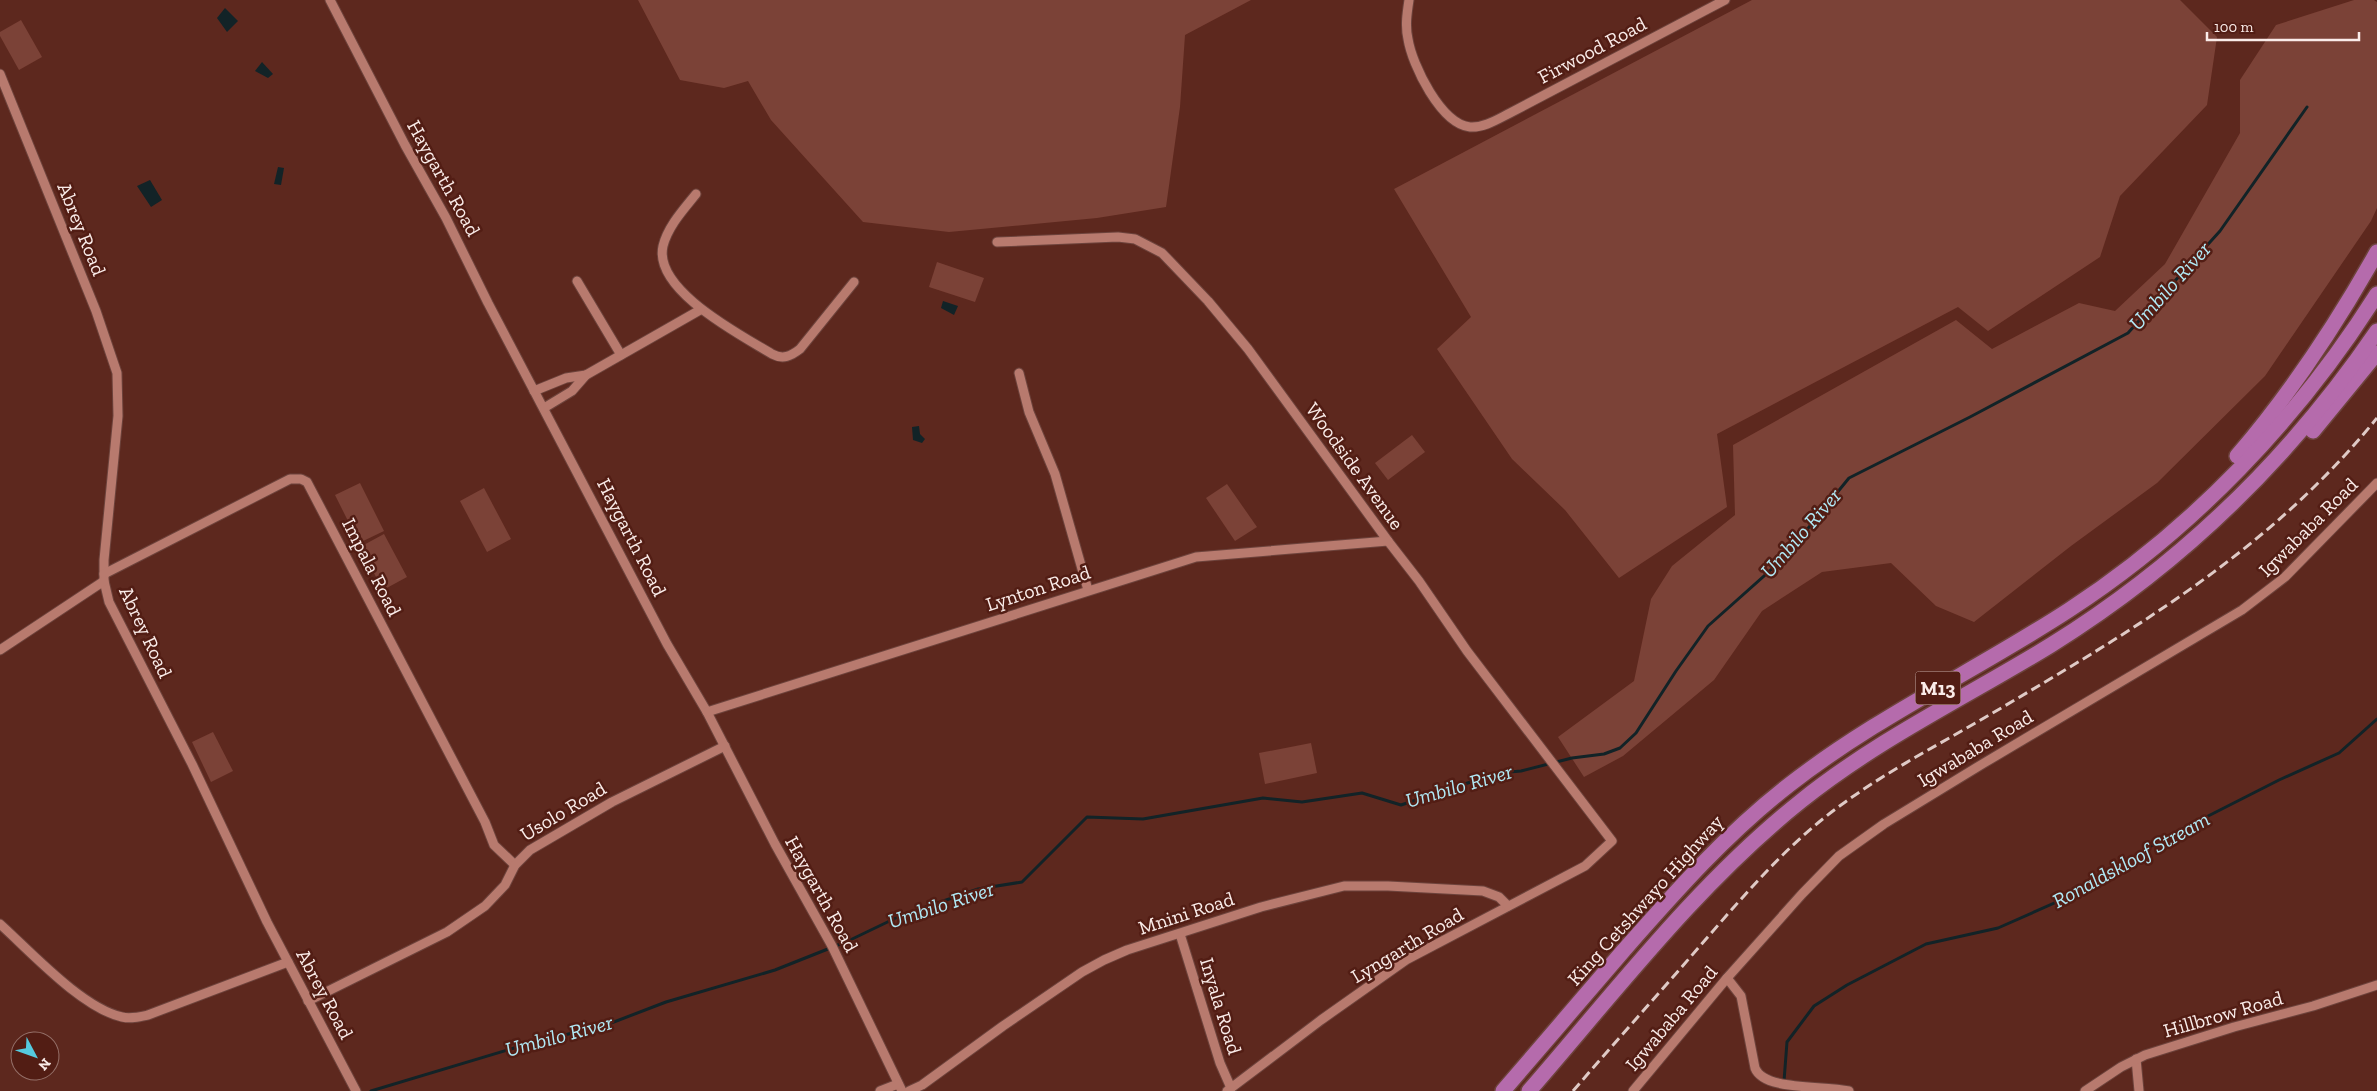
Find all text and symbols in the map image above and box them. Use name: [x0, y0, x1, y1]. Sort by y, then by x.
scale bar: [2207, 10, 2360, 42]
street label: Firwood Road: [1534, 11, 1650, 89]
text: 100 m: [2214, 18, 2253, 36]
street label: Haygarth Road: [402, 116, 486, 240]
street label: Abrey Road: [52, 179, 112, 279]
water label: Umbilo River: [2123, 236, 2216, 335]
street label: Woodside Avenue: [1301, 398, 1409, 534]
street label: Igwababa Road: [2254, 472, 2363, 581]
street label: Haygarth Road: [592, 474, 672, 600]
water label: Umbilo River: [1755, 482, 1847, 583]
street label: Impala Road: [337, 514, 407, 620]
street label: Lynton Road: [983, 560, 1093, 616]
street label: Abrey Road: [114, 582, 178, 682]
road number: M13: [1916, 671, 1960, 704]
street label: Igwababa Road: [1913, 704, 2037, 792]
water label: Umbilo River: [1402, 758, 1516, 813]
street label: Usolo Road: [516, 776, 610, 846]
water label: Ronaldskloof Stream: [2048, 806, 2214, 913]
street label: King Cetshwayo Highway: [1562, 809, 1728, 990]
street label: Haygarth Road: [780, 832, 864, 956]
water label: Umbilo River: [885, 875, 998, 933]
street label: Mnini Road: [1135, 886, 1237, 940]
street label: Lyngarth Road: [1346, 902, 1468, 988]
street label: Abrey Road: [291, 945, 359, 1043]
street label: Inyala Road: [1195, 955, 1247, 1057]
street label: Igwababa Road: [1620, 960, 1722, 1076]
street label: Hillbrow Road: [2161, 986, 2285, 1042]
water label: Umbilo River: [502, 1009, 616, 1062]
north arrow: [10, 1031, 60, 1081]
text: N: [34, 1055, 54, 1074]

